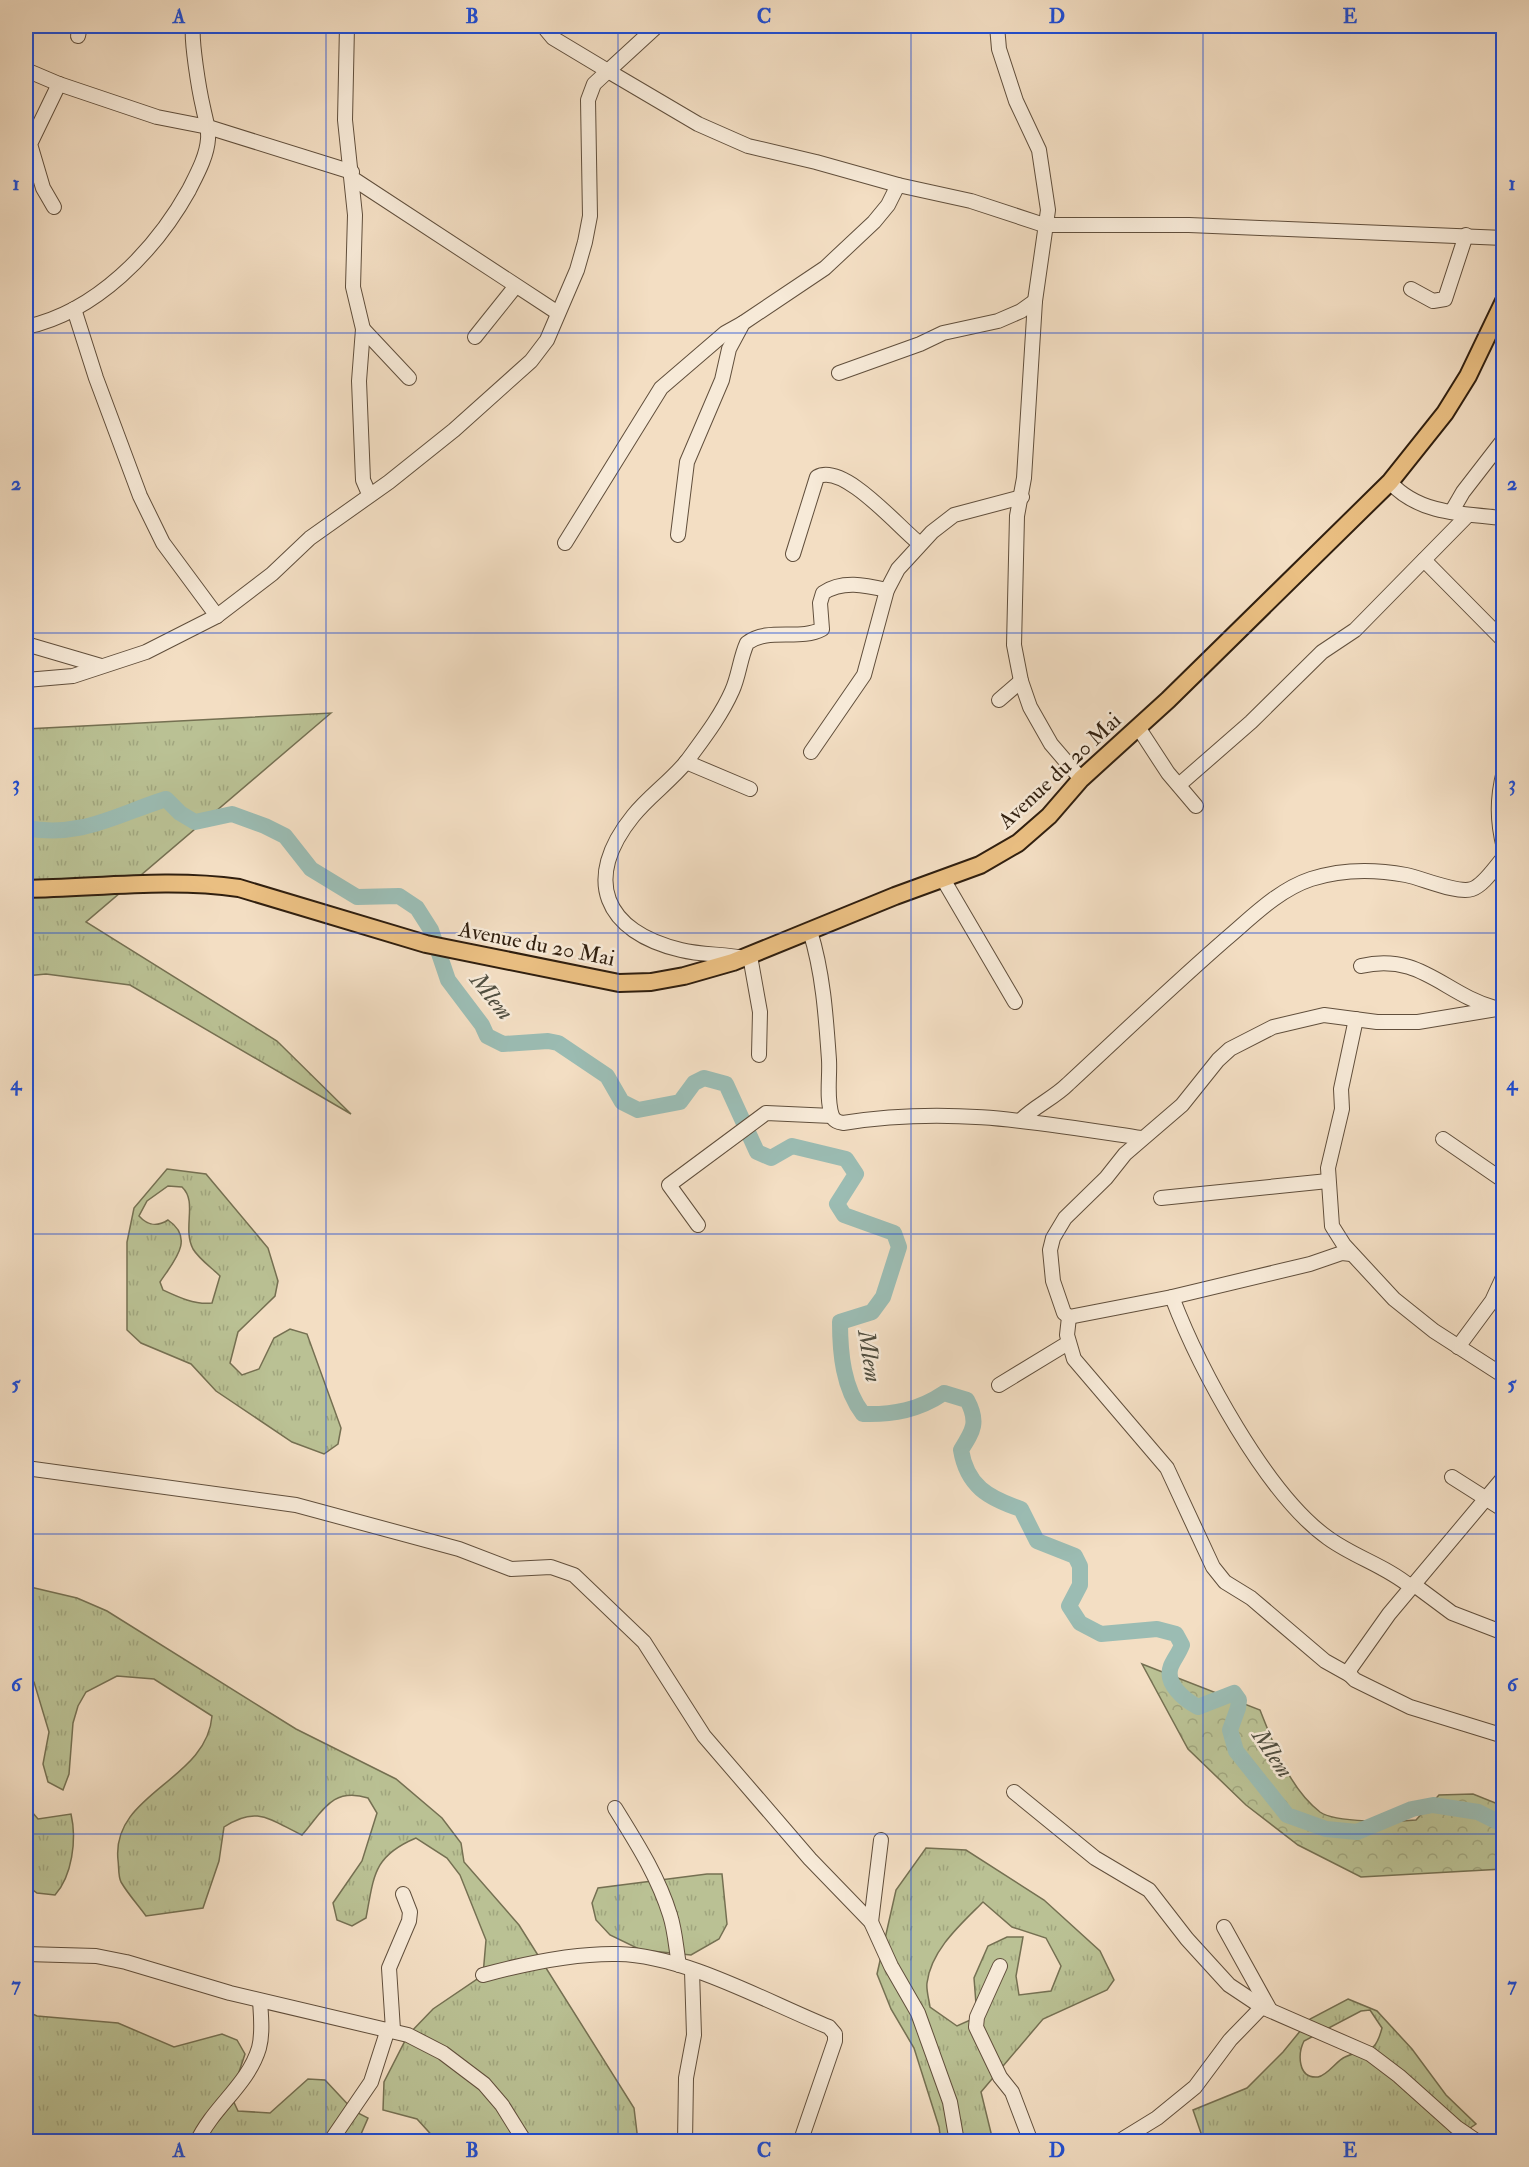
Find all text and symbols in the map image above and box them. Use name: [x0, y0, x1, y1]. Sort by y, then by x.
text: A: [172, 4, 186, 29]
text: B: [465, 4, 479, 29]
text: C: [757, 4, 771, 29]
text: D: [1049, 4, 1065, 29]
text: E: [1343, 4, 1358, 29]
text: 1: [12, 171, 20, 196]
text: 1: [1508, 171, 1516, 196]
text: 2: [11, 471, 21, 496]
text: 2: [1507, 471, 1517, 496]
street label: Avenue du 20 Mai: [992, 706, 1127, 836]
text: 3: [12, 771, 20, 796]
text: 3: [1508, 771, 1516, 796]
street label: Avenue du 20 Mai: [455, 915, 617, 973]
water label: Mlem: [462, 964, 520, 1027]
text: 4: [10, 1071, 23, 1096]
text: 4: [1506, 1071, 1519, 1096]
water label: Mlem: [850, 1326, 889, 1385]
text: 5: [12, 1371, 22, 1396]
text: 5: [1508, 1371, 1518, 1396]
text: 6: [11, 1672, 23, 1697]
text: 6: [1507, 1672, 1519, 1697]
water label: Mlem: [1244, 1721, 1300, 1784]
text: 7: [11, 1972, 21, 1997]
text: 7: [1507, 1972, 1517, 1997]
text: A: [172, 2138, 186, 2163]
text: B: [465, 2138, 479, 2163]
text: C: [757, 2138, 771, 2163]
text: D: [1049, 2138, 1065, 2163]
text: E: [1343, 2138, 1358, 2163]

